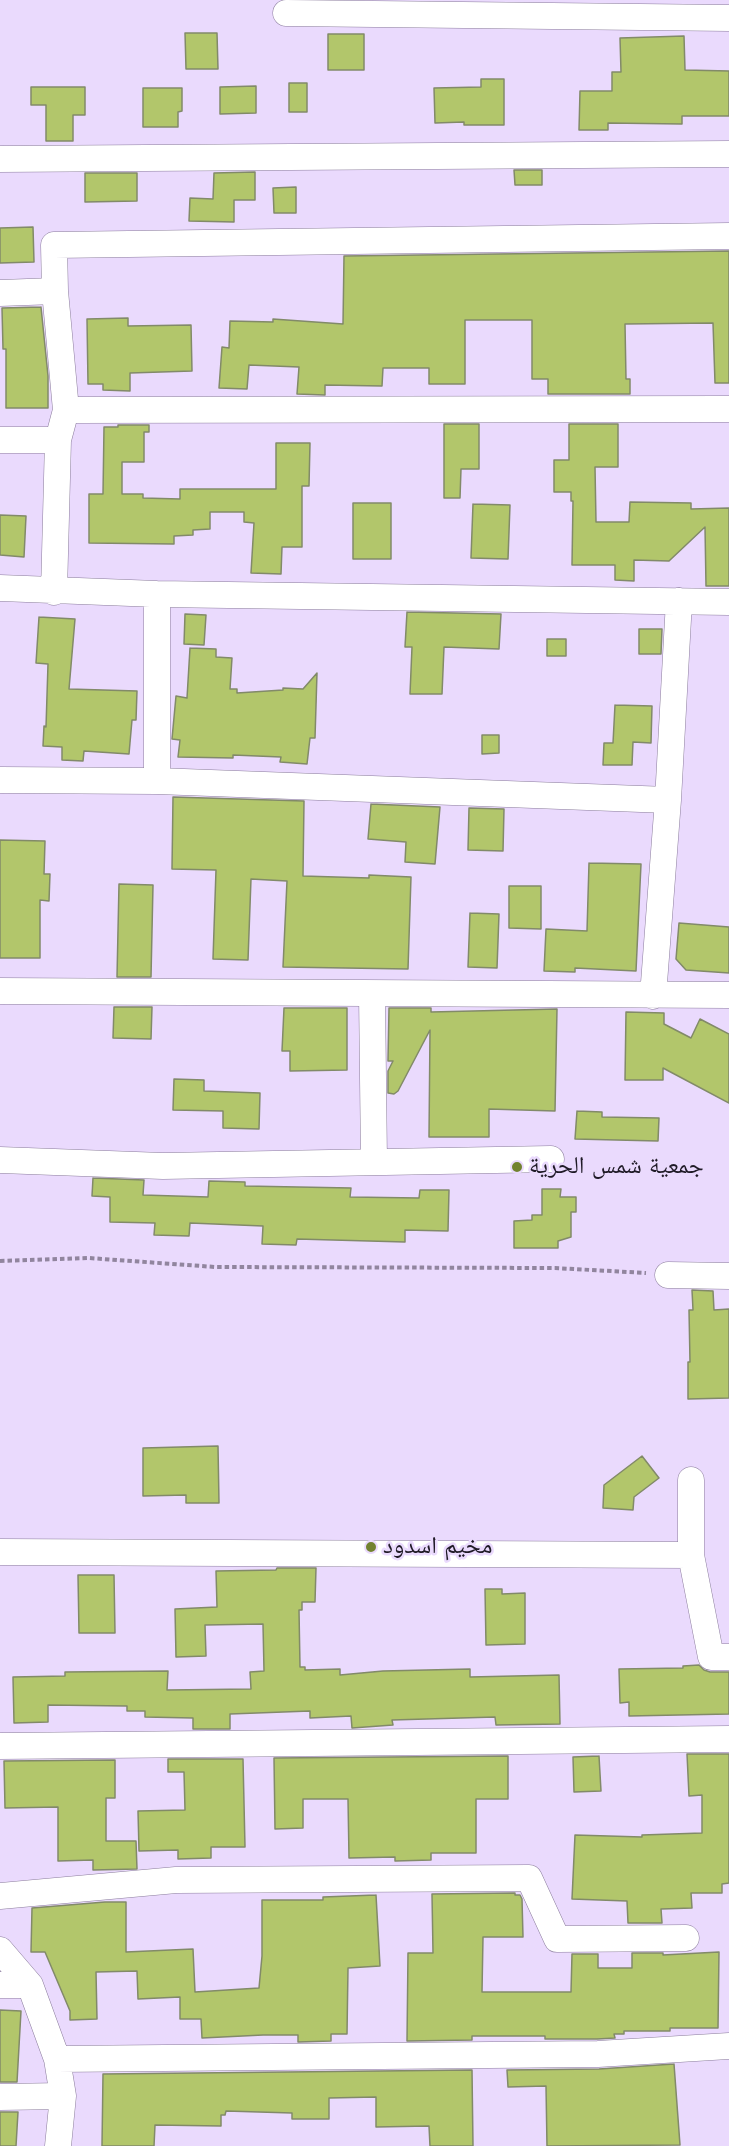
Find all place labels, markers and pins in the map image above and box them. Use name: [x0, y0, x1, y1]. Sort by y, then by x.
place label: جمعية شمس الحرية: [529, 1153, 704, 1181]
marker: جمعية شمس الحرية: [510, 1160, 524, 1174]
place label: مخيم اسدود: [383, 1533, 492, 1561]
marker: مخيم اسدود: [364, 1540, 378, 1554]

